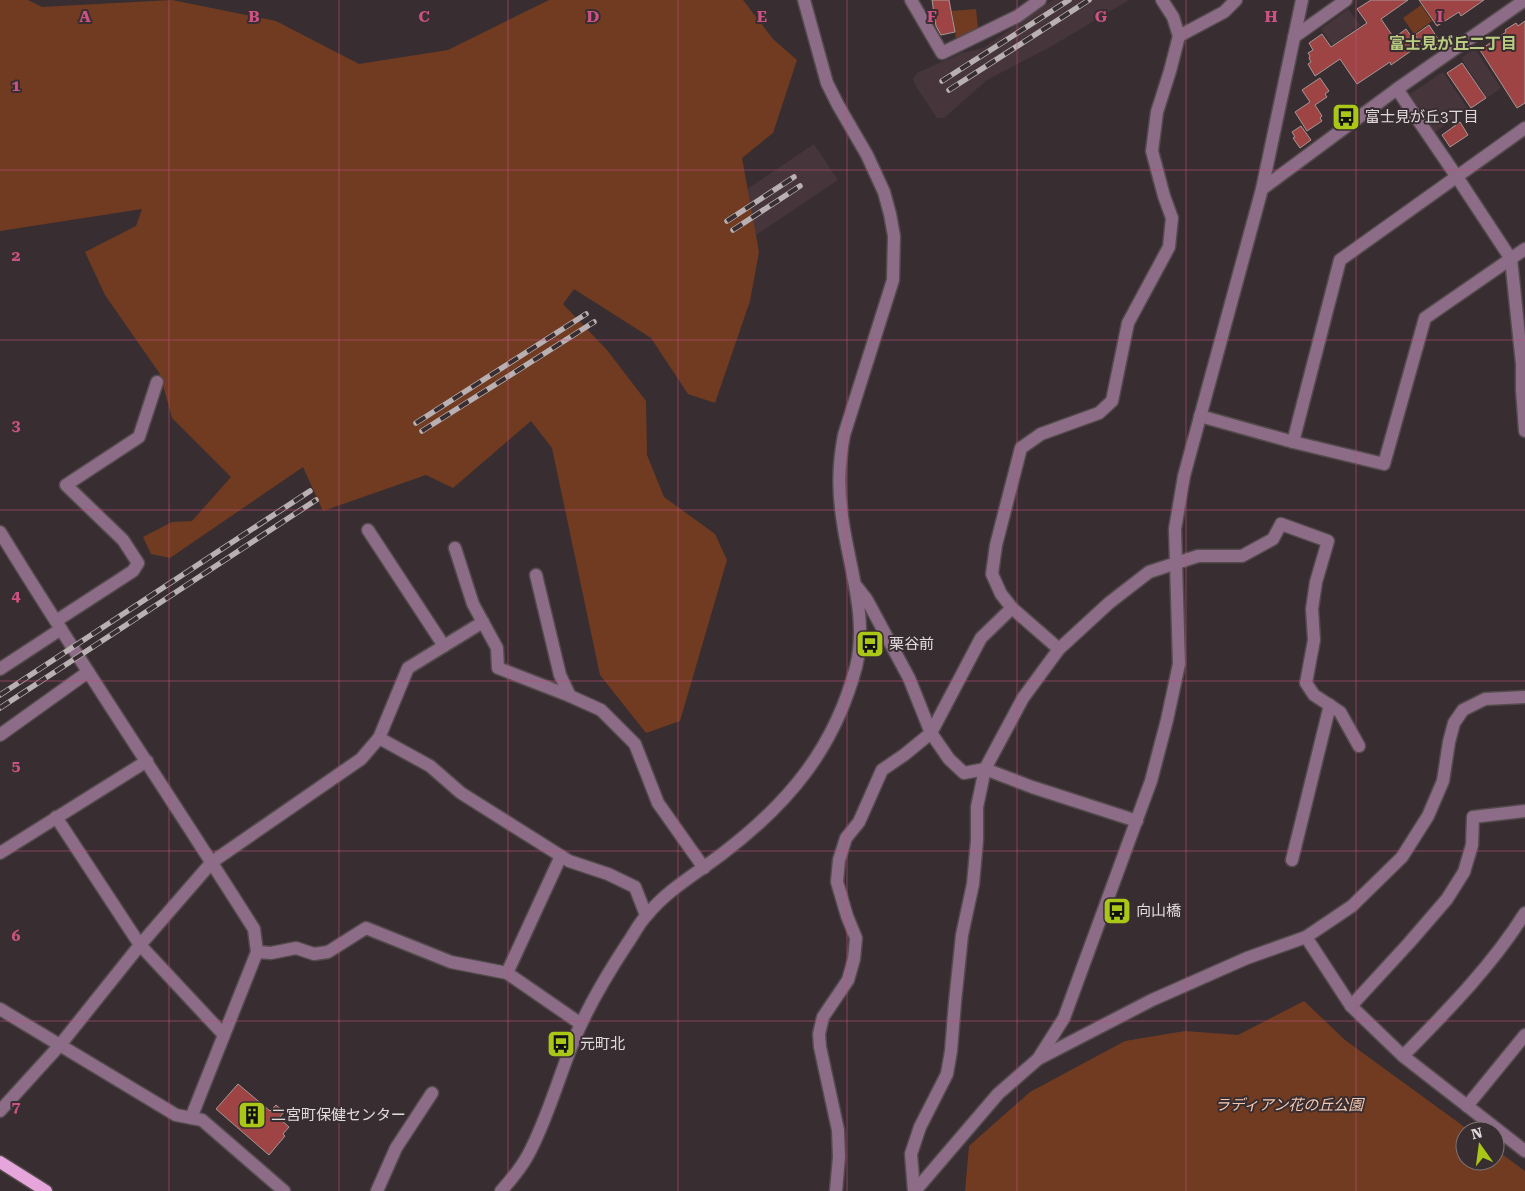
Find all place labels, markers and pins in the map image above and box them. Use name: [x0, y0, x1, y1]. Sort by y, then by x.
bus stop icon: 富士見が丘3丁目: [1331, 102, 1361, 132]
place label: 富士見が丘3丁目: [1365, 108, 1478, 126]
bus stop icon: 栗谷前: [855, 629, 885, 659]
place label: 栗谷前: [889, 635, 934, 653]
bus stop icon: 向山橋: [1102, 896, 1132, 926]
place label: 向山橋: [1136, 902, 1181, 920]
bus stop icon: 元町北: [546, 1029, 576, 1059]
place label: 元町北: [580, 1035, 625, 1053]
building icon: 二宮町保健センター: [237, 1100, 267, 1130]
place label: 二宮町保健センター: [271, 1106, 406, 1124]

